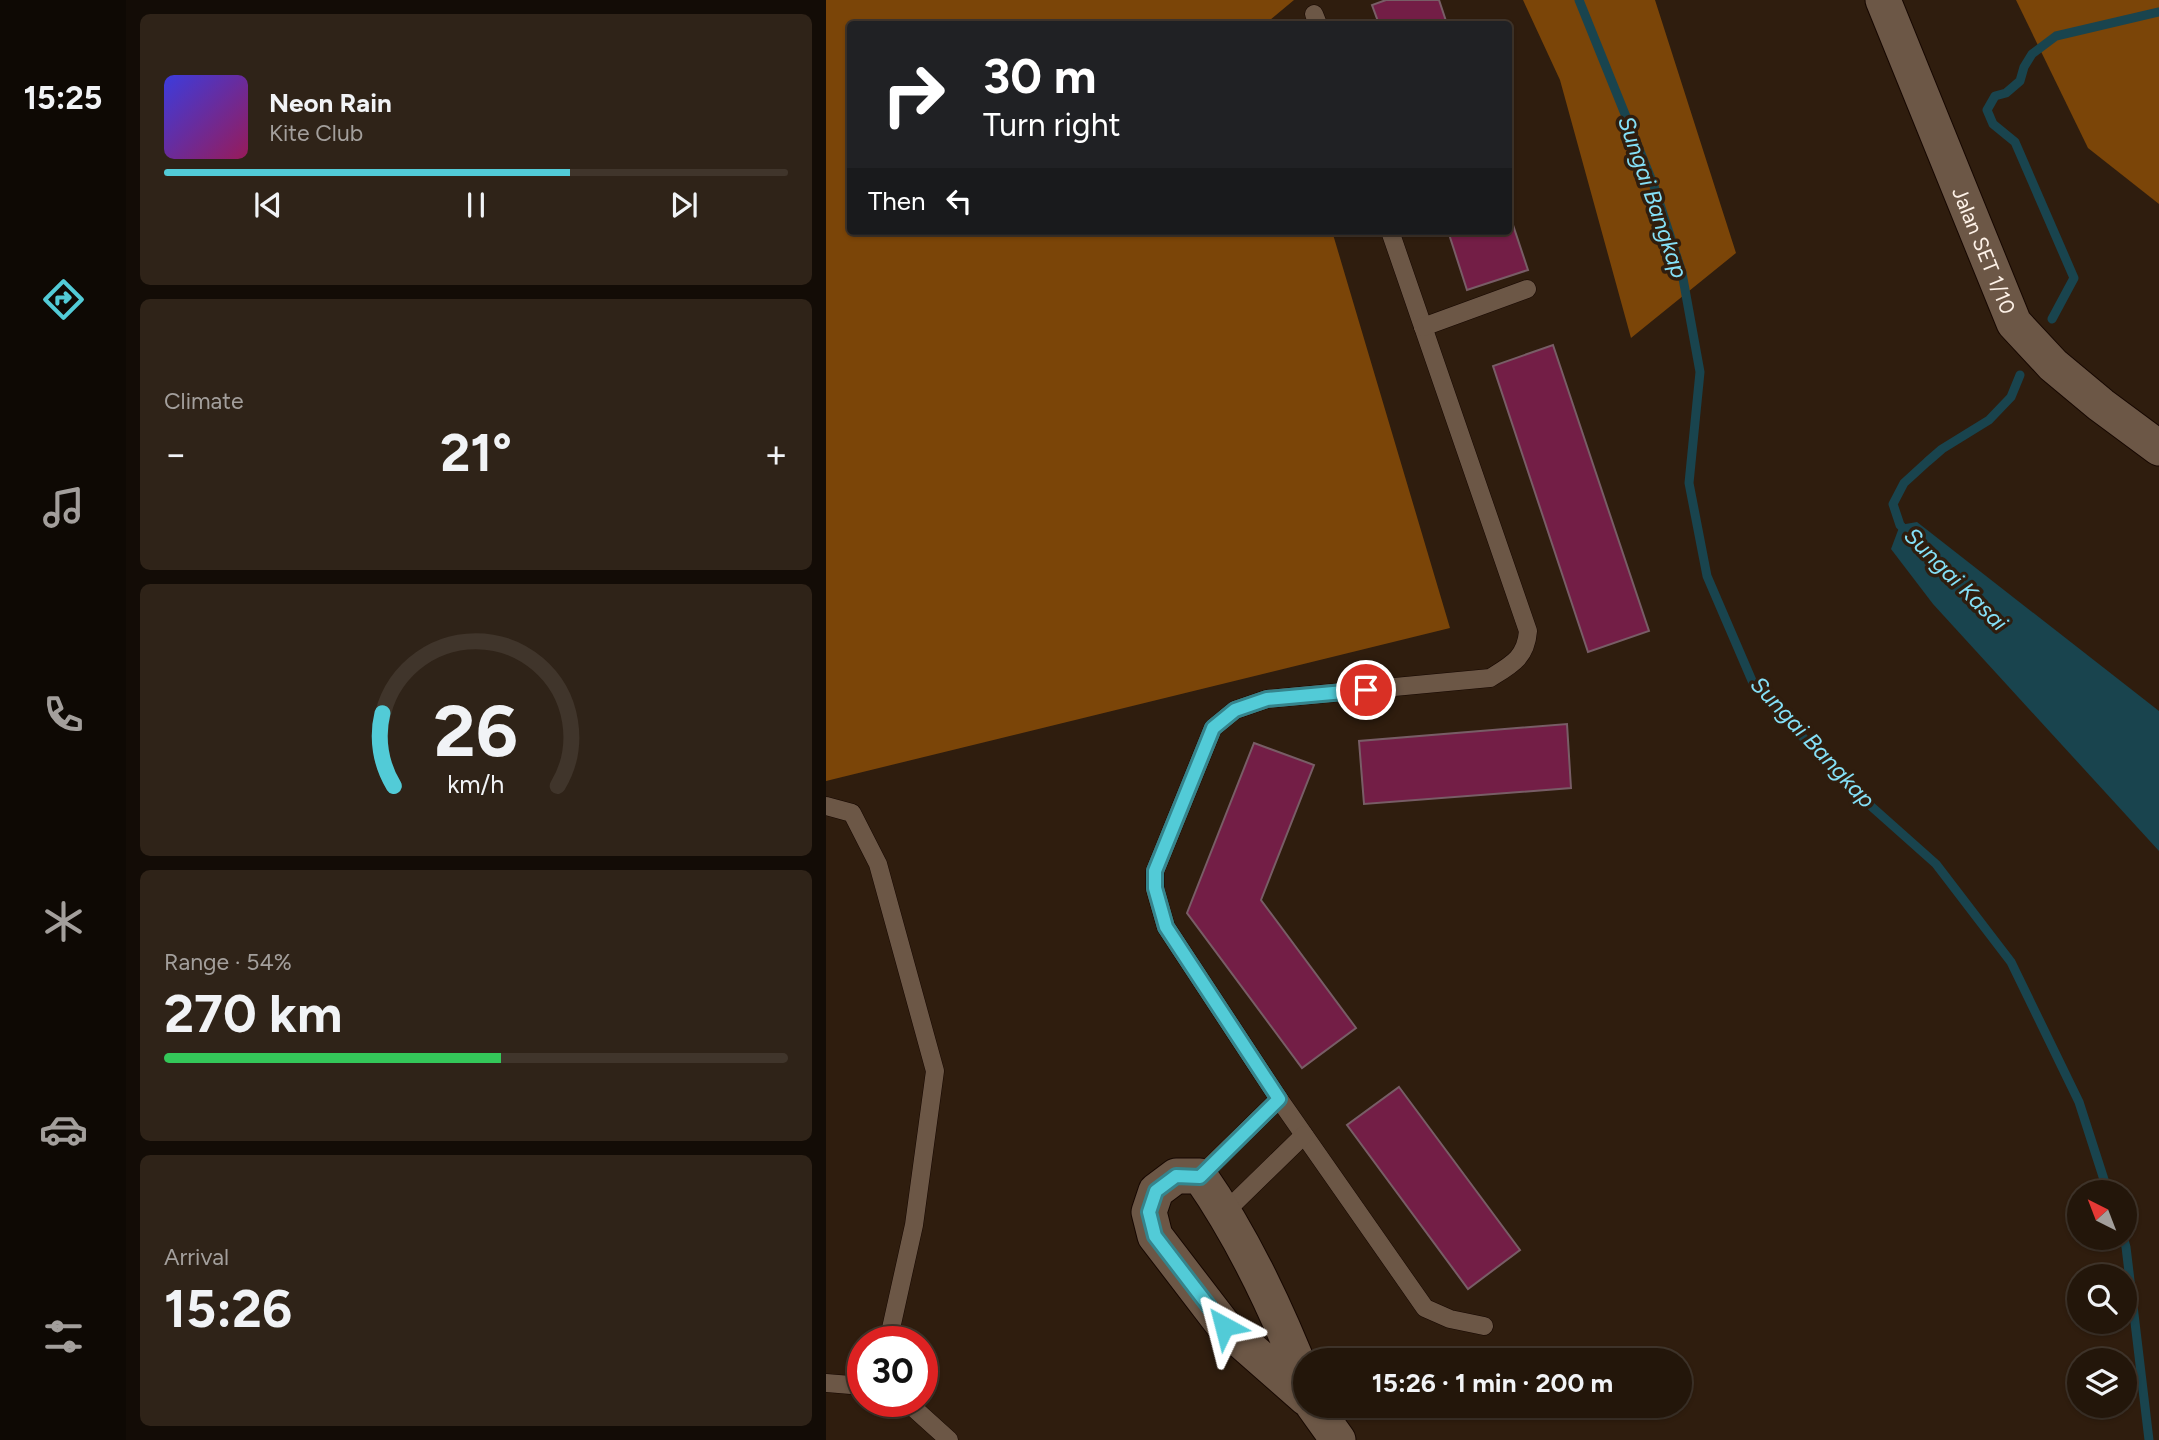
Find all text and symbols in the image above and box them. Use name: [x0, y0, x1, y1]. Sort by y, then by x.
text: 30 m: [983, 46, 1096, 105]
icon: right: [868, 49, 959, 140]
text: 15:25: [24, 79, 102, 117]
text: Neon Rain: [269, 87, 392, 119]
text: Turn right: [983, 106, 1121, 144]
water label: Sungai Bangkap: [1612, 112, 1694, 282]
text: Kite Club: [269, 119, 363, 147]
icon: left: [940, 182, 978, 220]
street label: Jalan SET 1/10: [1948, 183, 2021, 317]
text: Then: [868, 185, 926, 217]
icon: previous: [249, 186, 287, 224]
icon: pause: [457, 186, 495, 224]
icon: next: [665, 186, 703, 224]
icon: directions: [39, 275, 88, 324]
text: Climate: [164, 387, 243, 415]
text: 21°: [440, 422, 512, 484]
text: −: [164, 431, 188, 477]
text: +: [764, 431, 788, 477]
icon: music: [39, 483, 88, 532]
water label: Sungai Kasai: [1898, 521, 2014, 637]
pin: [1336, 660, 1396, 720]
water label: Sungai Bangkap: [1745, 670, 1881, 814]
icon: arrive: [1347, 671, 1385, 709]
text: 26: [434, 687, 518, 774]
icon: phone: [39, 690, 88, 739]
text: km/h: [447, 769, 505, 799]
icon: climate: [39, 897, 88, 946]
text: Range · 54%: [164, 948, 292, 976]
text: 270 km: [164, 983, 342, 1045]
icon: car: [39, 1105, 88, 1154]
north arrow: [2067, 1180, 2137, 1250]
map controls: [2067, 1180, 2137, 1418]
text: Arrival: [164, 1243, 229, 1271]
button: search: [2067, 1264, 2137, 1334]
text: 15:26: [164, 1278, 292, 1340]
position arrow: [1187, 1289, 1261, 1363]
icon: filters: [39, 1312, 88, 1361]
speed limit sign: 30: [847, 1326, 938, 1417]
button: layers: [2067, 1348, 2137, 1418]
text: 15:26 · 1 min · 200 m: [1372, 1367, 1613, 1399]

